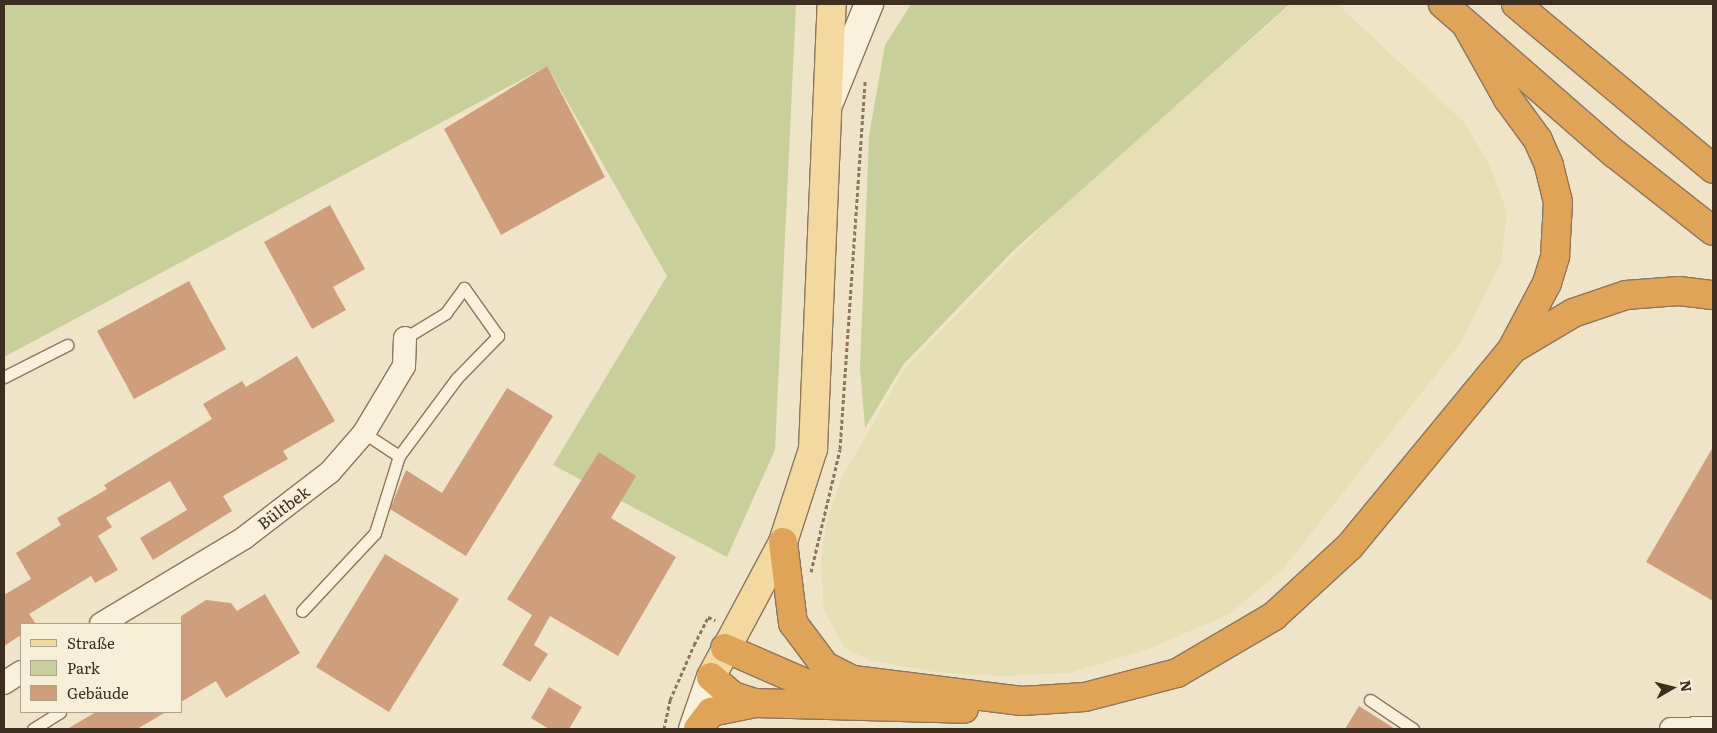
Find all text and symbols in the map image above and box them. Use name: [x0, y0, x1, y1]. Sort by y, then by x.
street label: Bültbek: [253, 481, 313, 533]
legend: [20, 623, 182, 713]
text: Straße: [67, 631, 115, 654]
text: Park: [67, 656, 100, 679]
north arrow: [1647, 663, 1697, 713]
text: N: [1676, 679, 1698, 693]
text: Gebäude: [67, 681, 129, 704]

